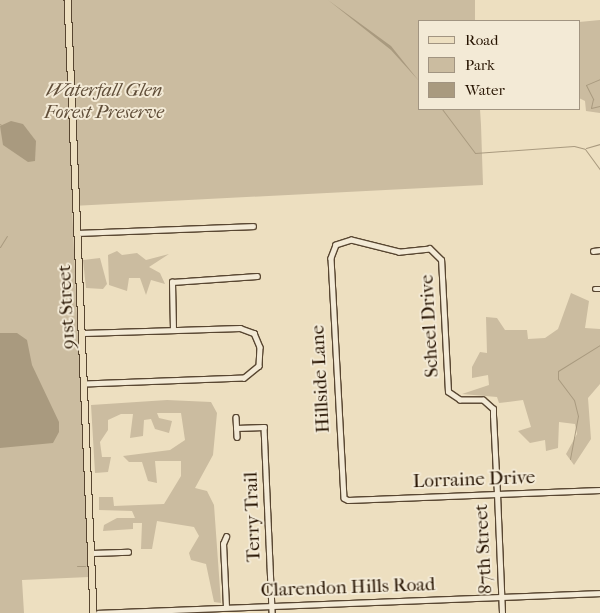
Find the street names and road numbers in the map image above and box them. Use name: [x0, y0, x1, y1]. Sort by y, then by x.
street label: 91st Street: [53, 264, 81, 350]
street label: Scheel Drive: [416, 274, 444, 378]
street label: Hillside Lane: [307, 324, 335, 434]
street label: Lorraine Drive: [412, 466, 536, 494]
street label: Terry Trail: [240, 472, 266, 562]
street label: 87th Street: [470, 503, 498, 595]
street label: Clarendon Hills Road: [260, 574, 436, 602]

